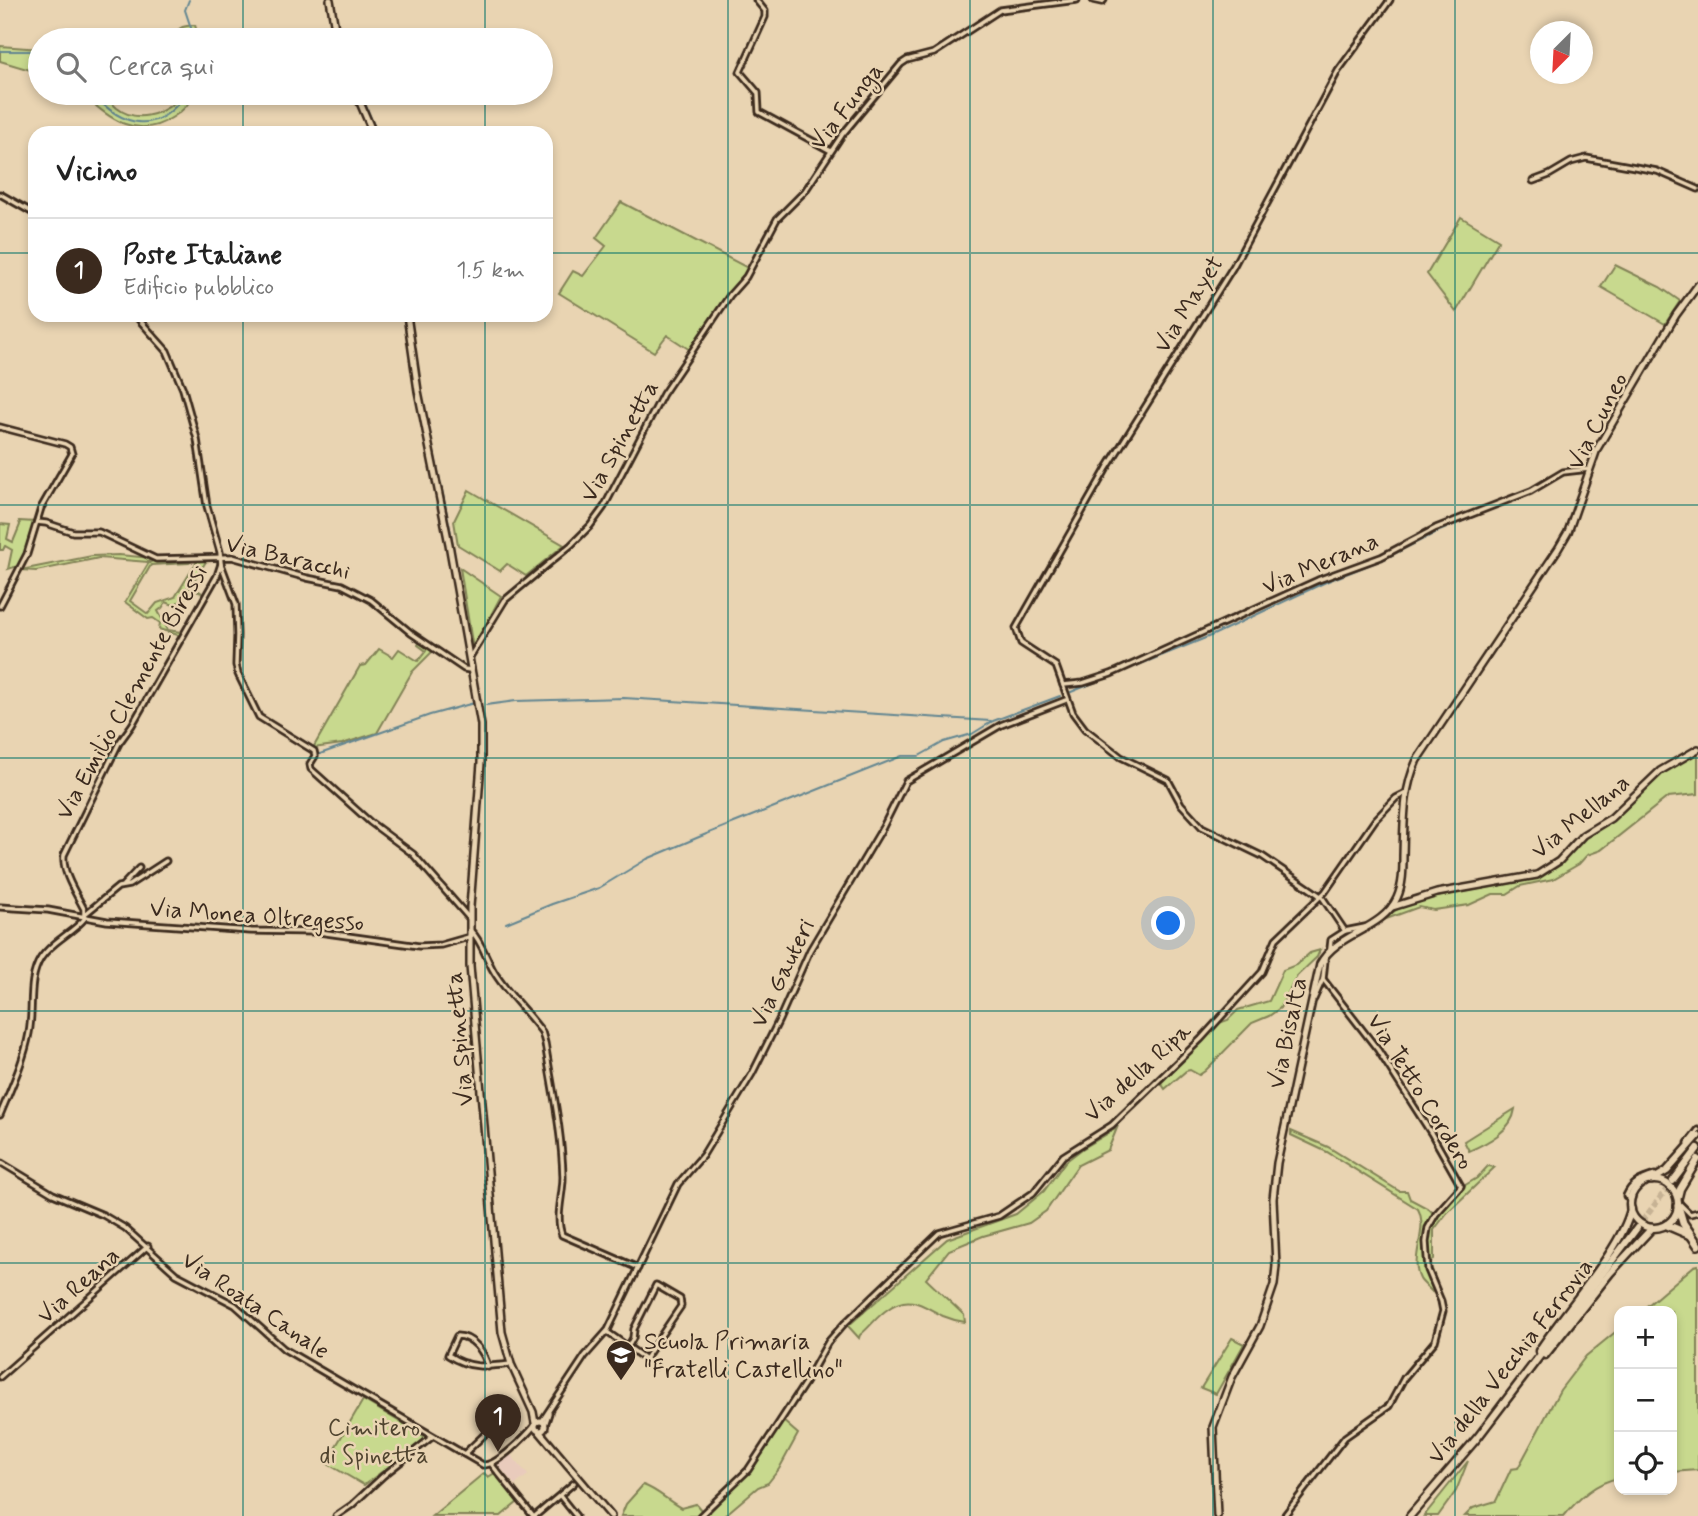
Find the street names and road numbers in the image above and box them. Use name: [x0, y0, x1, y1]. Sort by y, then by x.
street label: Via Funga: [803, 57, 893, 158]
street label: Via Mayet: [1147, 250, 1231, 359]
street label: Via Cuneo: [1561, 368, 1636, 476]
street label: Via Spinetta: [574, 375, 667, 508]
street label: Via Merana: [1258, 526, 1384, 603]
street label: Via Baracchi: [222, 529, 353, 588]
street label: Via Emilio Clemente Biressi: [49, 560, 215, 826]
street label: Via Mellana: [1525, 768, 1637, 866]
street label: Via Monea Oltregesso: [149, 894, 365, 939]
street label: Via Gauteri: [744, 914, 823, 1033]
street label: Via Spinetta: [439, 970, 482, 1107]
street label: Via Bisalta: [1262, 975, 1315, 1092]
street label: Via Tetto Cordero: [1359, 1008, 1480, 1176]
street label: Via della Ripa: [1078, 1016, 1199, 1130]
street label: Via Reana: [31, 1241, 127, 1332]
street label: Via Roata Canale: [175, 1245, 335, 1367]
street label: Via della Vecchia Ferrovia: [1421, 1253, 1601, 1471]

